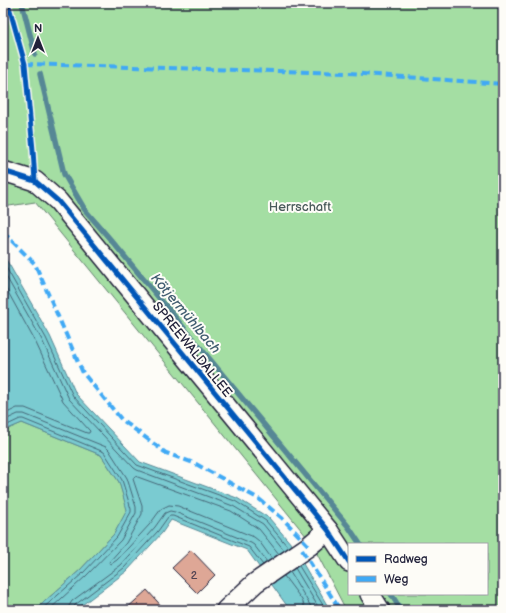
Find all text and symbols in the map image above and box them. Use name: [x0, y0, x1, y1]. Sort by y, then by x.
north arrow: [18, 18, 58, 58]
text: N: [34, 22, 42, 35]
park label: Herrschaft: [269, 199, 331, 215]
water label: Kötjermühlbach: [147, 270, 224, 357]
street label: SPREEWALDALLEE: [149, 299, 236, 401]
legend: [348, 543, 488, 595]
text: Radweg: [384, 552, 428, 567]
house number: 2: [191, 569, 198, 582]
text: Weg: [384, 572, 408, 587]

